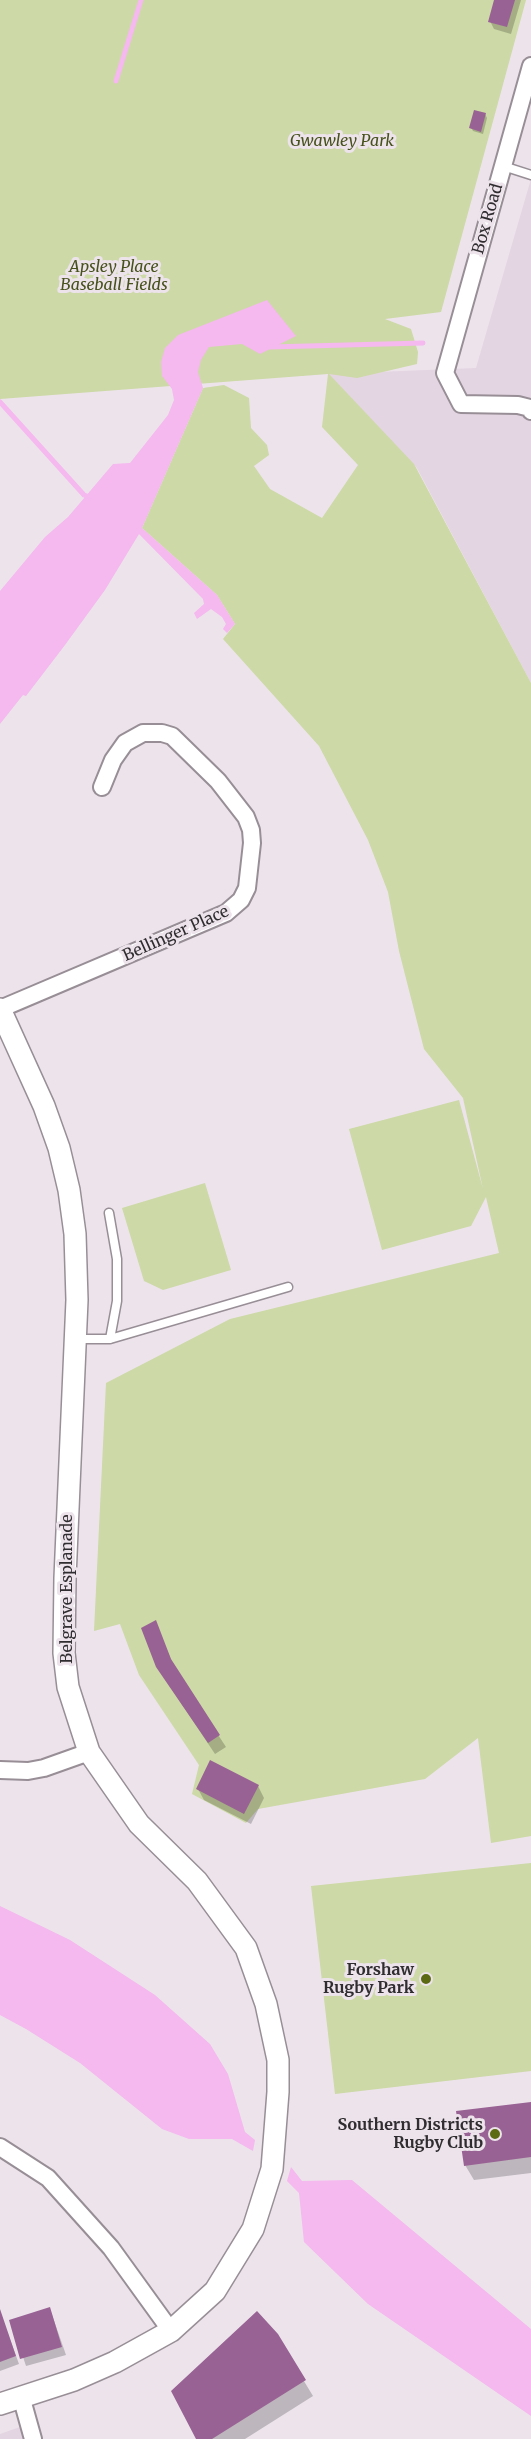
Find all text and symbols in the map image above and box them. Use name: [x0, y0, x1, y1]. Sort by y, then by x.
park label: Gwawley Park: [290, 131, 394, 151]
street label: Box Road: [469, 182, 507, 256]
park label: Apsley Place Baseball Fields: [60, 257, 168, 295]
street label: Bellinger Place: [120, 902, 232, 966]
street label: Belgrave Esplanade: [57, 1514, 77, 1664]
place label: Forshaw Rugby Park: [323, 1960, 414, 1998]
marker: Forshaw Rugby Park: [419, 1972, 433, 1986]
place label: Southern Districts Rugby Club: [338, 2115, 483, 2153]
marker: Southern Districts Rugby Club: [488, 2127, 502, 2141]

